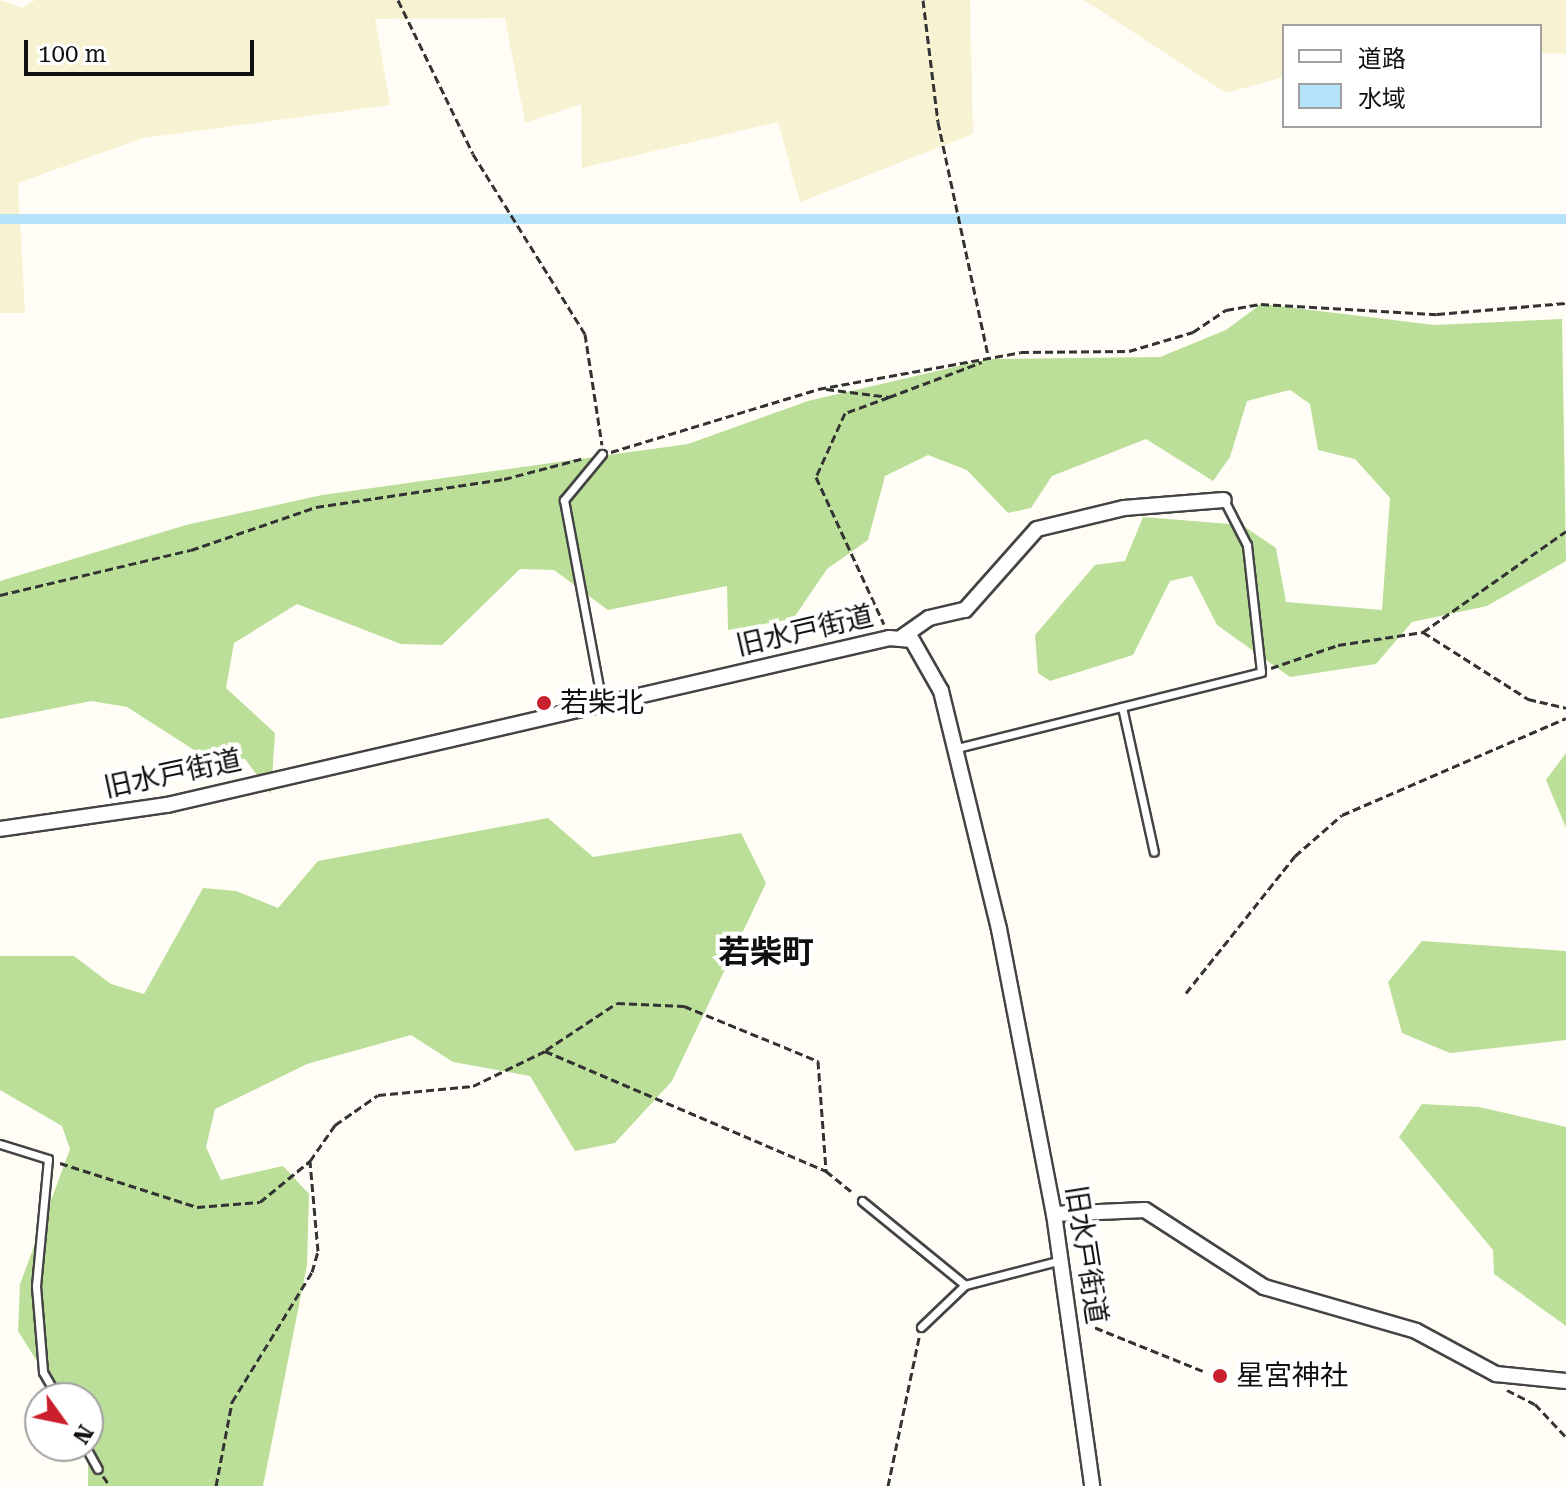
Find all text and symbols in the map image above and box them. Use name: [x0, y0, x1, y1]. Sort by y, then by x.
scale bar: [28, 24, 258, 74]
legend: [1282, 24, 1542, 128]
text: 100 m: [38, 40, 106, 68]
text: 道路: [1358, 45, 1406, 73]
text: 水域: [1358, 85, 1406, 113]
street label: 旧水戸街道: [733, 599, 877, 663]
place label: 若柴北: [560, 686, 644, 720]
marker: 若柴北: [535, 694, 553, 712]
street label: 旧水戸街道: [101, 743, 245, 805]
district label: 若柴町: [718, 933, 814, 971]
street label: 旧水戸街道: [1058, 1183, 1114, 1327]
place label: 星宮神社: [1236, 1359, 1348, 1393]
marker: 星宮神社: [1211, 1367, 1229, 1385]
north arrow: [24, 1382, 104, 1462]
text: N: [68, 1420, 98, 1448]

